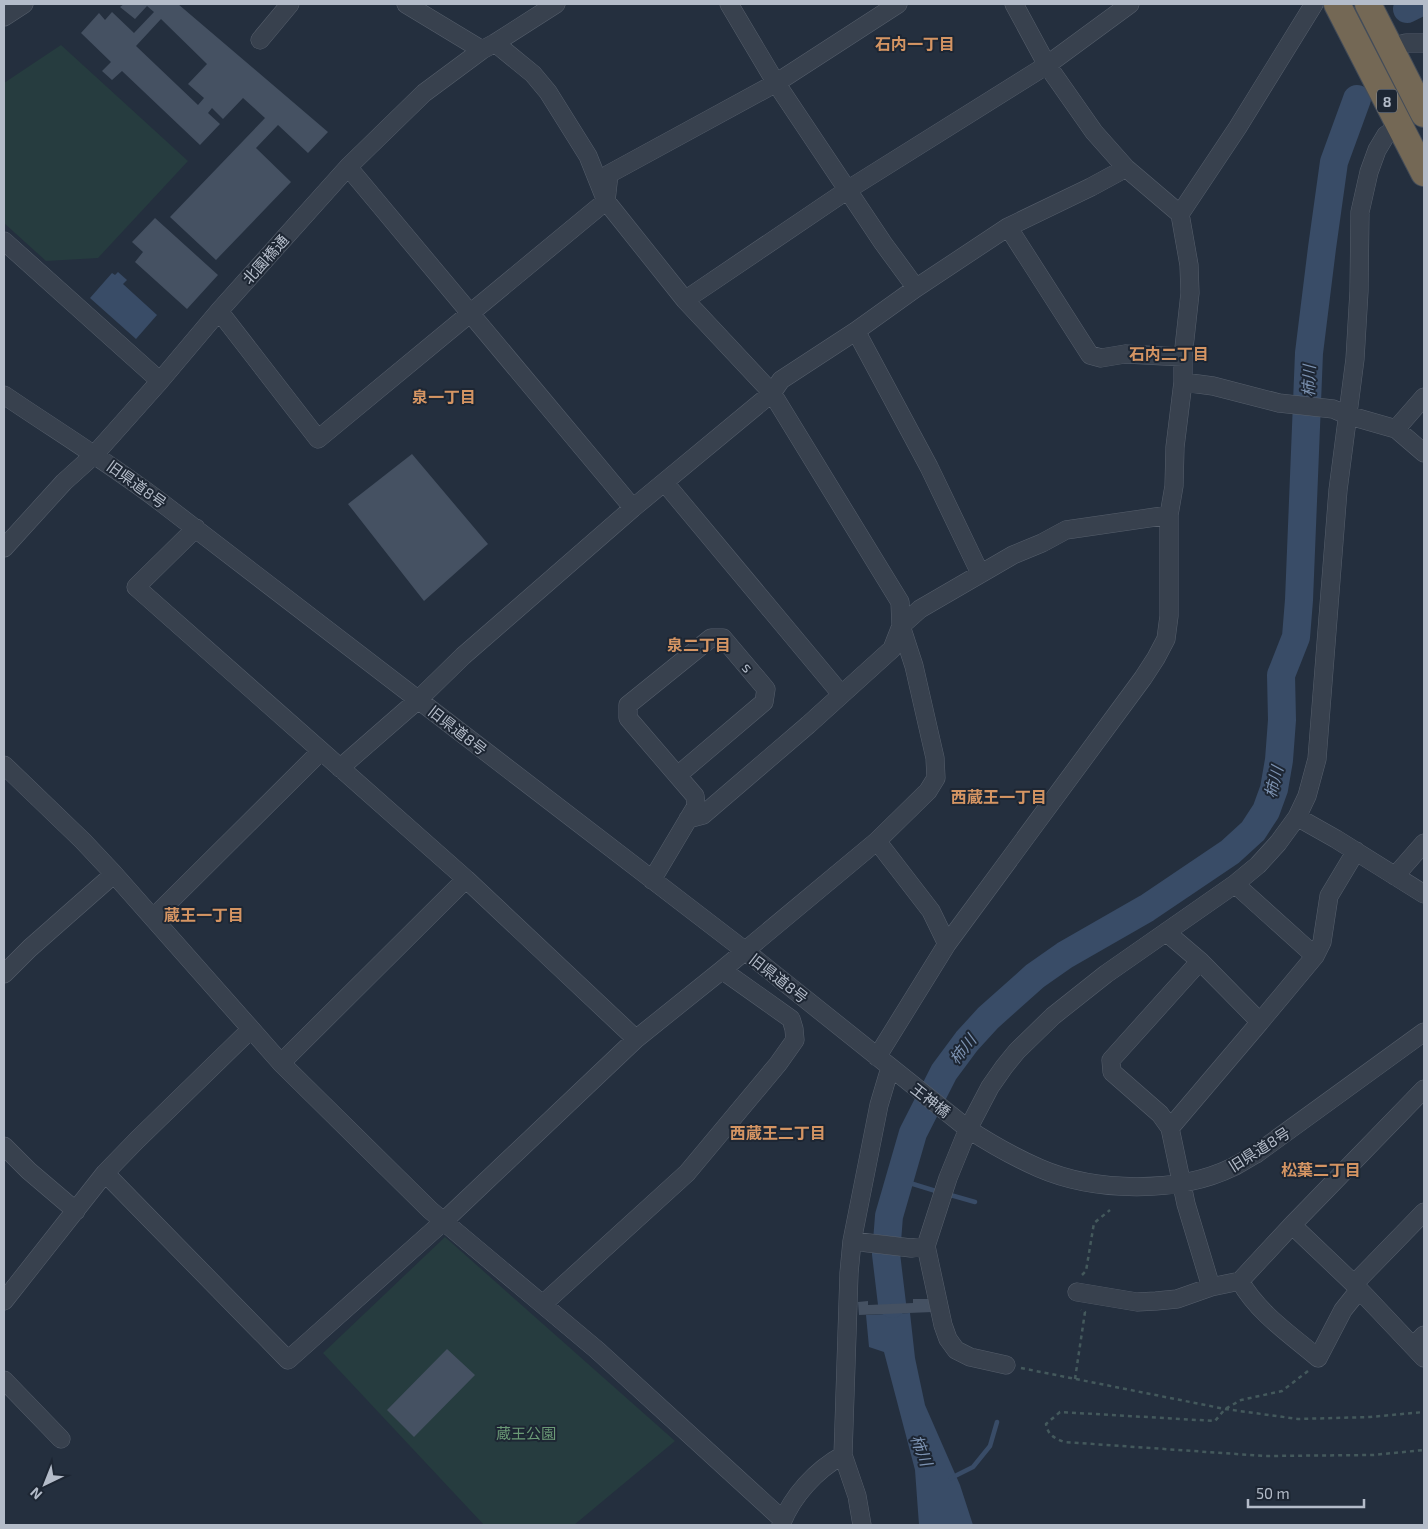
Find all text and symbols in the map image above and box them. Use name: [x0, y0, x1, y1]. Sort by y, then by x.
district label: 石内一丁目: [875, 34, 955, 53]
road number: 8: [1377, 90, 1397, 112]
street label: 北園橋通: [238, 231, 292, 287]
district label: 石内二丁目: [1129, 344, 1209, 363]
water label: 柿川: [1298, 363, 1318, 397]
district label: 泉一丁目: [412, 387, 476, 406]
street label: 旧県道8号: [104, 456, 170, 512]
district label: 泉二丁目: [667, 635, 731, 654]
street label: s: [739, 658, 757, 676]
street label: 旧県道8号: [425, 702, 491, 758]
water label: 柿川: [1260, 762, 1287, 800]
district label: 西蔵王一丁目: [951, 787, 1047, 806]
district label: 蔵王一丁目: [164, 905, 244, 924]
street label: 旧県道8号: [746, 950, 812, 1006]
water label: 柿川: [945, 1029, 981, 1067]
street label: 王神橋: [908, 1079, 954, 1121]
district label: 西蔵王二丁目: [730, 1123, 826, 1142]
street label: 旧県道8号: [1225, 1123, 1293, 1175]
district label: 松葉二丁目: [1281, 1160, 1361, 1179]
park label: 蔵王公園: [496, 1424, 556, 1442]
water label: 柿川: [907, 1432, 937, 1470]
north arrow: [20, 1459, 70, 1509]
scale bar: [1248, 1476, 1364, 1508]
text: N: [26, 1484, 45, 1504]
text: 50 m: [1256, 1484, 1290, 1502]

